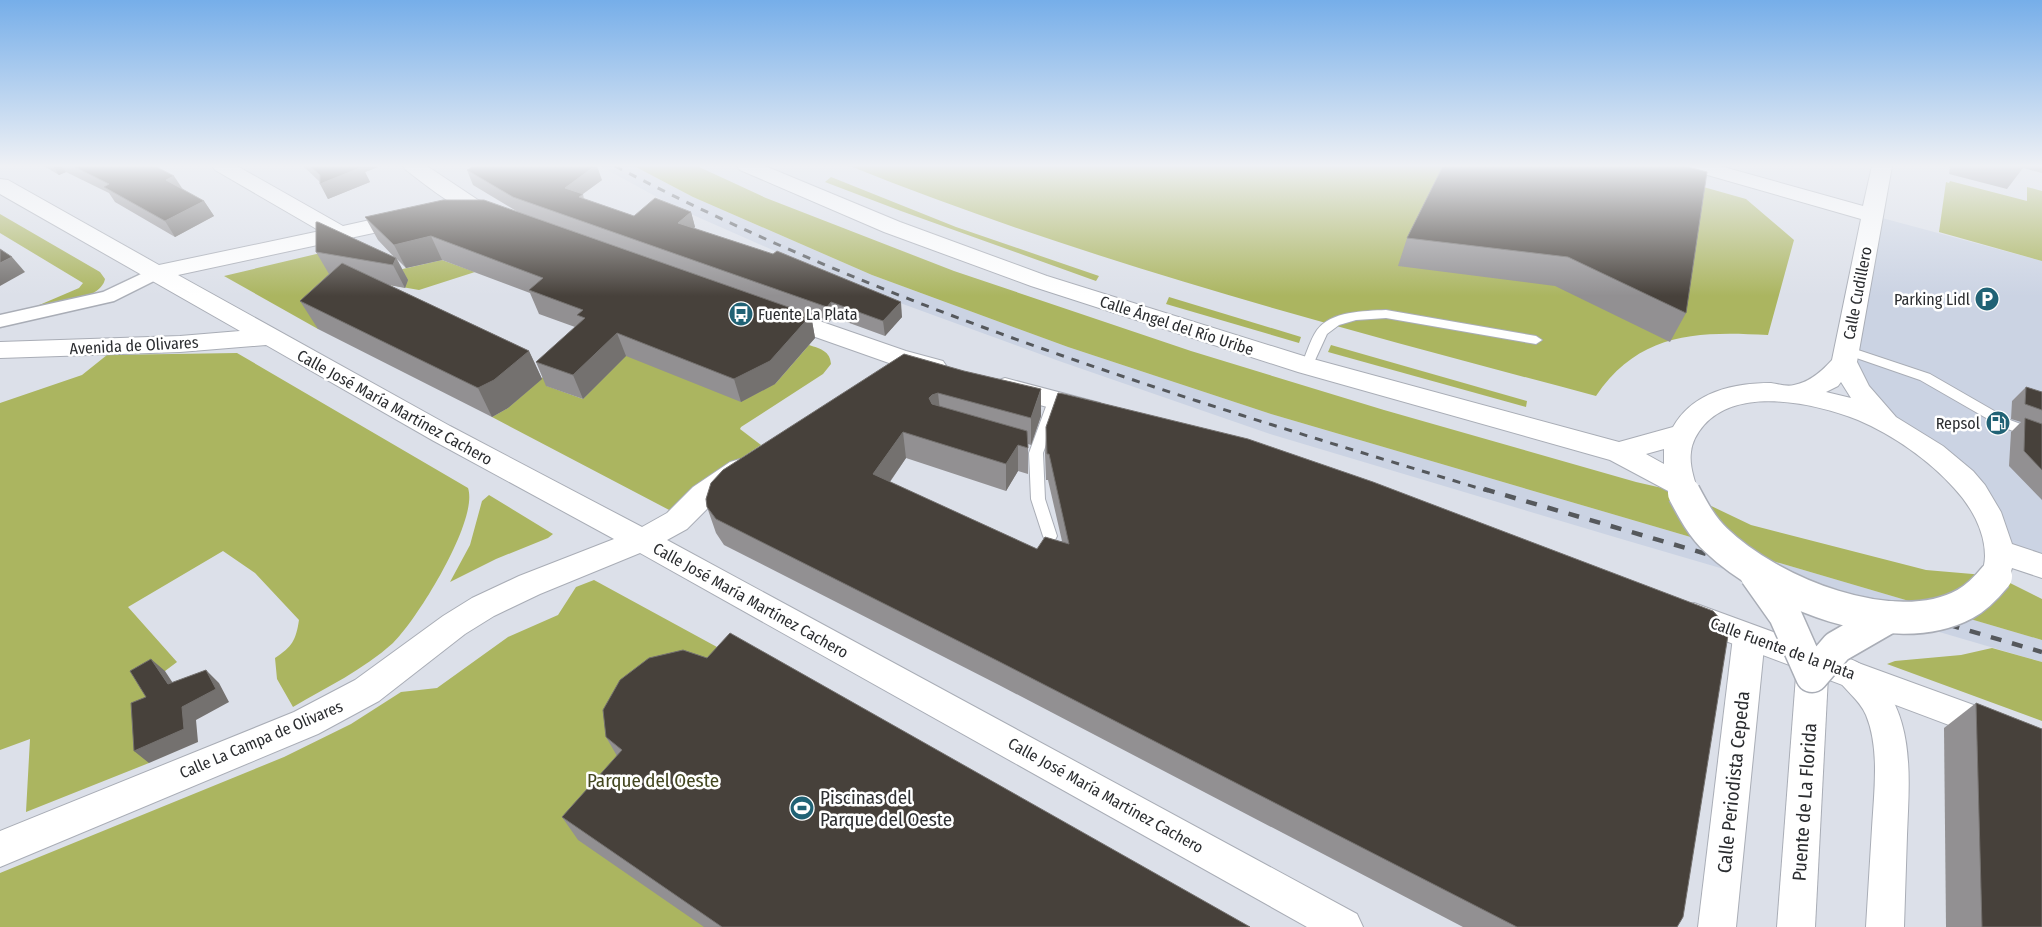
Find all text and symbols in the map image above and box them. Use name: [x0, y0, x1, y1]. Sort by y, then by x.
street label: Calle Cudillero: [1839, 245, 1876, 341]
parking icon: Parking Lidl: [1974, 286, 2000, 312]
place label: Parking Lidl: [1894, 290, 1970, 309]
street label: Calle Ángel del Río Uribe: [1098, 292, 1256, 359]
bus stop icon: Fuente La Plata: [728, 301, 754, 327]
place label: Fuente La Plata: [758, 305, 858, 324]
street label: Avenida de Olivares: [69, 333, 199, 358]
street label: Calle José María Martínez Cachero: [294, 346, 496, 469]
fuel station icon: Repsol: [1985, 410, 2011, 436]
place label: Repsol: [1936, 414, 1980, 433]
street label: Calle José María Martínez Cachero: [650, 539, 852, 662]
street label: Calle Fuente de la Plata: [1708, 613, 1858, 684]
street label: Calle Periodista Cepeda: [1712, 690, 1755, 874]
street label: Calle La Campa de Olivares: [177, 696, 346, 782]
street label: Puente de La Florida: [1787, 722, 1822, 882]
street label: Calle José María Martínez Cachero: [1005, 734, 1207, 857]
park label: Parque del Oeste: [587, 769, 719, 792]
place label: Piscinas del Parque del Oeste: [820, 786, 952, 831]
sports icon: Piscinas del Parque del Oeste: [789, 795, 815, 821]

